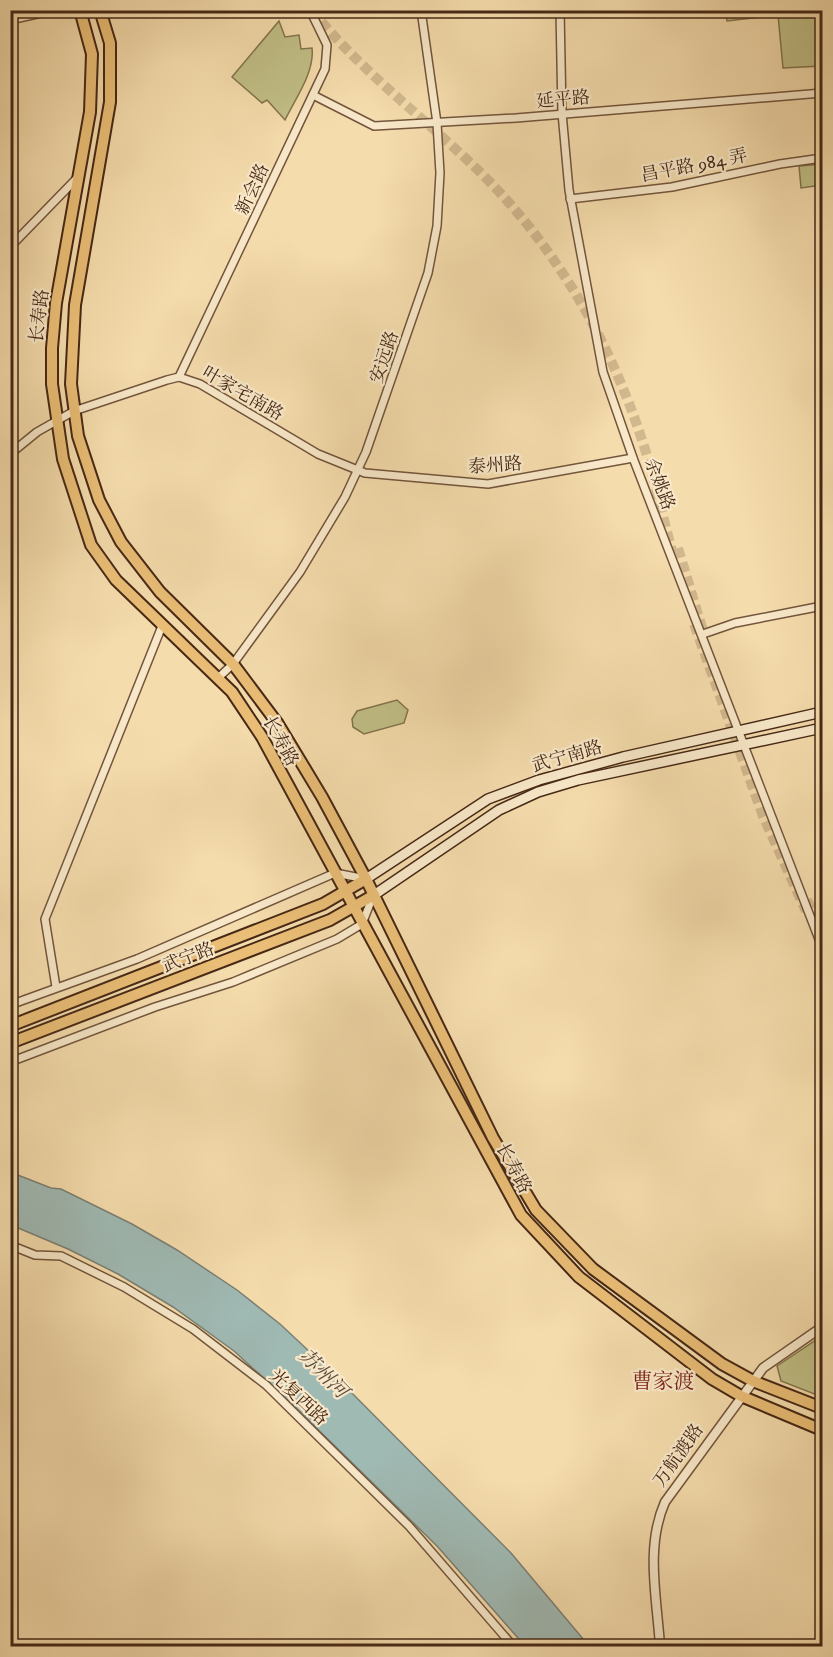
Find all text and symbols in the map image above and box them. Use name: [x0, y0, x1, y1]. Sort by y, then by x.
street label: 延平路: [535, 87, 591, 113]
street label: 昌平路 984 弄: [639, 145, 749, 187]
street label: 新会路: [232, 160, 274, 219]
street label: 长寿路: [26, 288, 54, 344]
street label: 安远路: [366, 328, 404, 386]
street label: 叶家宅南路: [198, 362, 287, 426]
street label: 泰州路: [467, 453, 523, 479]
street label: 余姚路: [639, 455, 679, 514]
street label: 长寿路: [257, 713, 303, 770]
street label: 武宁南路: [530, 736, 605, 777]
street label: 武宁路: [159, 938, 218, 978]
street label: 长寿路: [491, 1139, 536, 1197]
water label: 苏州河: [293, 1344, 355, 1406]
street label: 光复西路: [264, 1365, 332, 1430]
district label: 曹家渡: [632, 1369, 695, 1395]
street label: 万航渡路: [649, 1420, 708, 1491]

